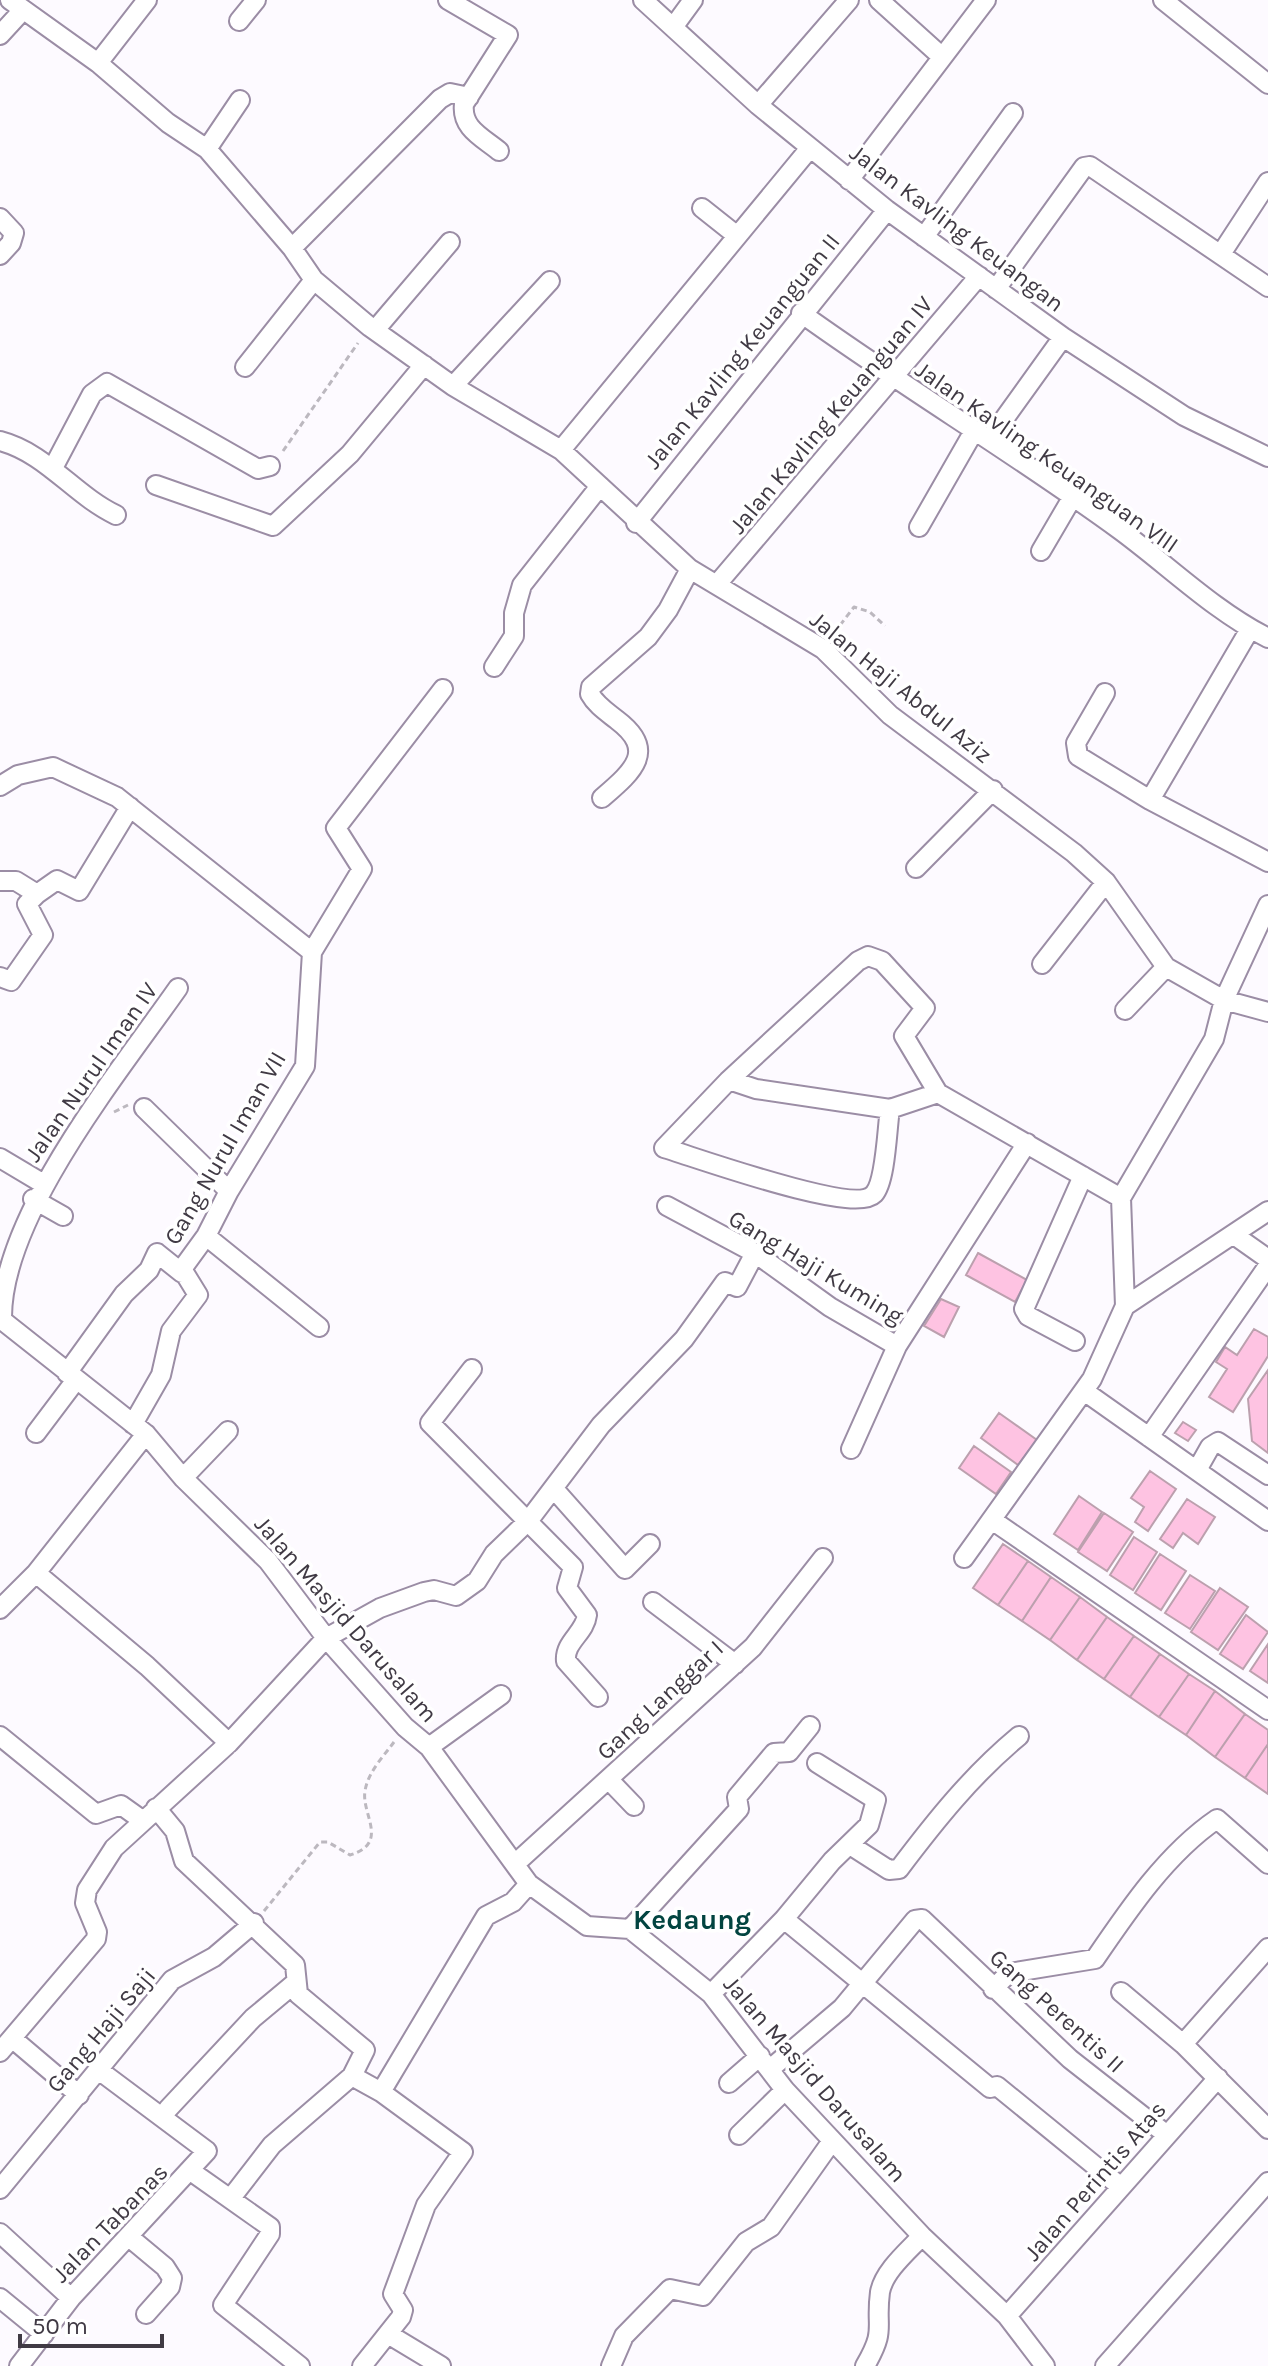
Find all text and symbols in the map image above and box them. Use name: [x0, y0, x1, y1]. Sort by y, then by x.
street label: Jalan Kavling Keuangan: [844, 138, 1070, 318]
street label: Jalan Kavling Keuanguan II: [638, 228, 846, 474]
street label: Jalan Kavling Keuanguan IV: [723, 290, 939, 539]
street label: Jalan Kavling Keuanguan VIII: [910, 355, 1184, 559]
street label: Jalan Haji Abdul Aziz: [805, 605, 997, 769]
street label: Jalan Nurul Iman IV: [19, 977, 164, 1167]
street label: Gang Nurul Iman VII: [158, 1046, 292, 1250]
street label: Gang Haji Kuming: [724, 1204, 909, 1330]
street label: Jalan Masjid Darusalam: [249, 1510, 443, 1728]
street label: Gang Langgar I: [591, 1634, 729, 1766]
district label: Kedaung: [633, 1903, 751, 1936]
street label: Gang Perentis II: [984, 1943, 1130, 2079]
street label: Gang Haji Saji: [41, 1962, 161, 2098]
street label: Jalan Masjid Darusalam: [718, 1970, 912, 2188]
street label: Jalan Perintis Atas: [1018, 2096, 1172, 2266]
street label: Jalan Tabanas: [46, 2158, 174, 2288]
scale bar: [20, 2298, 162, 2348]
text: 50 m: [32, 2312, 88, 2340]

